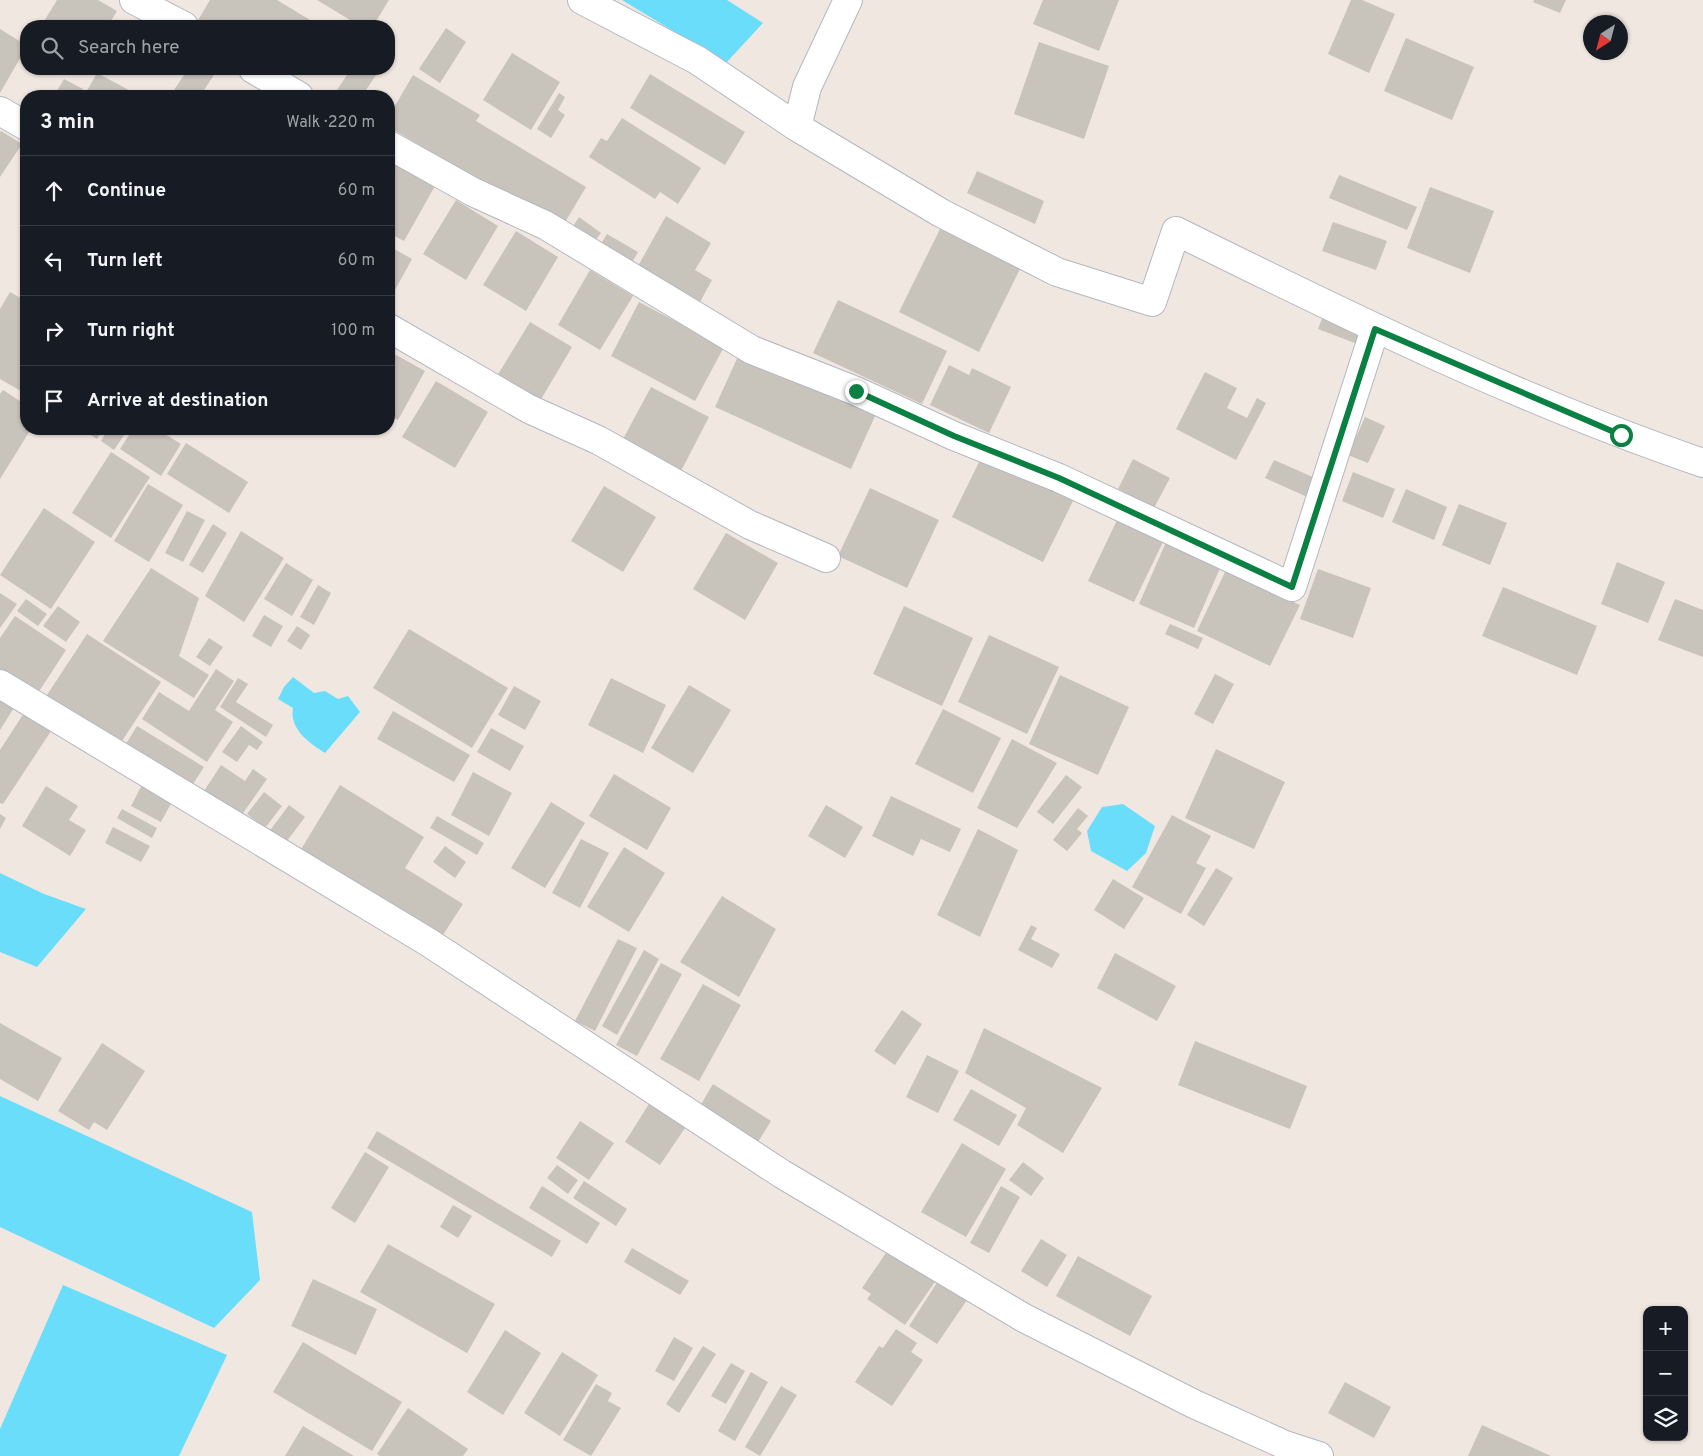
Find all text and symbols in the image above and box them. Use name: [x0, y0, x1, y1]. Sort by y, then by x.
north arrow: [1583, 15, 1628, 60]
search box: [20, 20, 395, 75]
icon: search: [38, 34, 66, 62]
text: Search here: [78, 36, 180, 60]
text: 3 min: [40, 109, 95, 136]
text: Walk · 220 m: [286, 113, 375, 133]
icon: ahead: [40, 177, 68, 205]
text: Continue: [87, 179, 166, 203]
text: 60 m: [338, 181, 375, 201]
icon: left: [40, 247, 68, 275]
text: Turn left: [87, 249, 163, 273]
text: 60 m: [338, 251, 375, 271]
icon: right: [40, 317, 68, 345]
text: Turn right: [87, 319, 175, 343]
text: 100 m: [331, 321, 375, 341]
route end: [845, 380, 868, 403]
icon: arrive: [40, 387, 68, 415]
text: Arrive at destination: [87, 389, 268, 413]
route start: [1610, 424, 1633, 447]
map controls: [1643, 1306, 1688, 1441]
button: +: [1643, 1306, 1688, 1351]
button: −: [1643, 1351, 1688, 1396]
button: layers: [1643, 1396, 1688, 1441]

